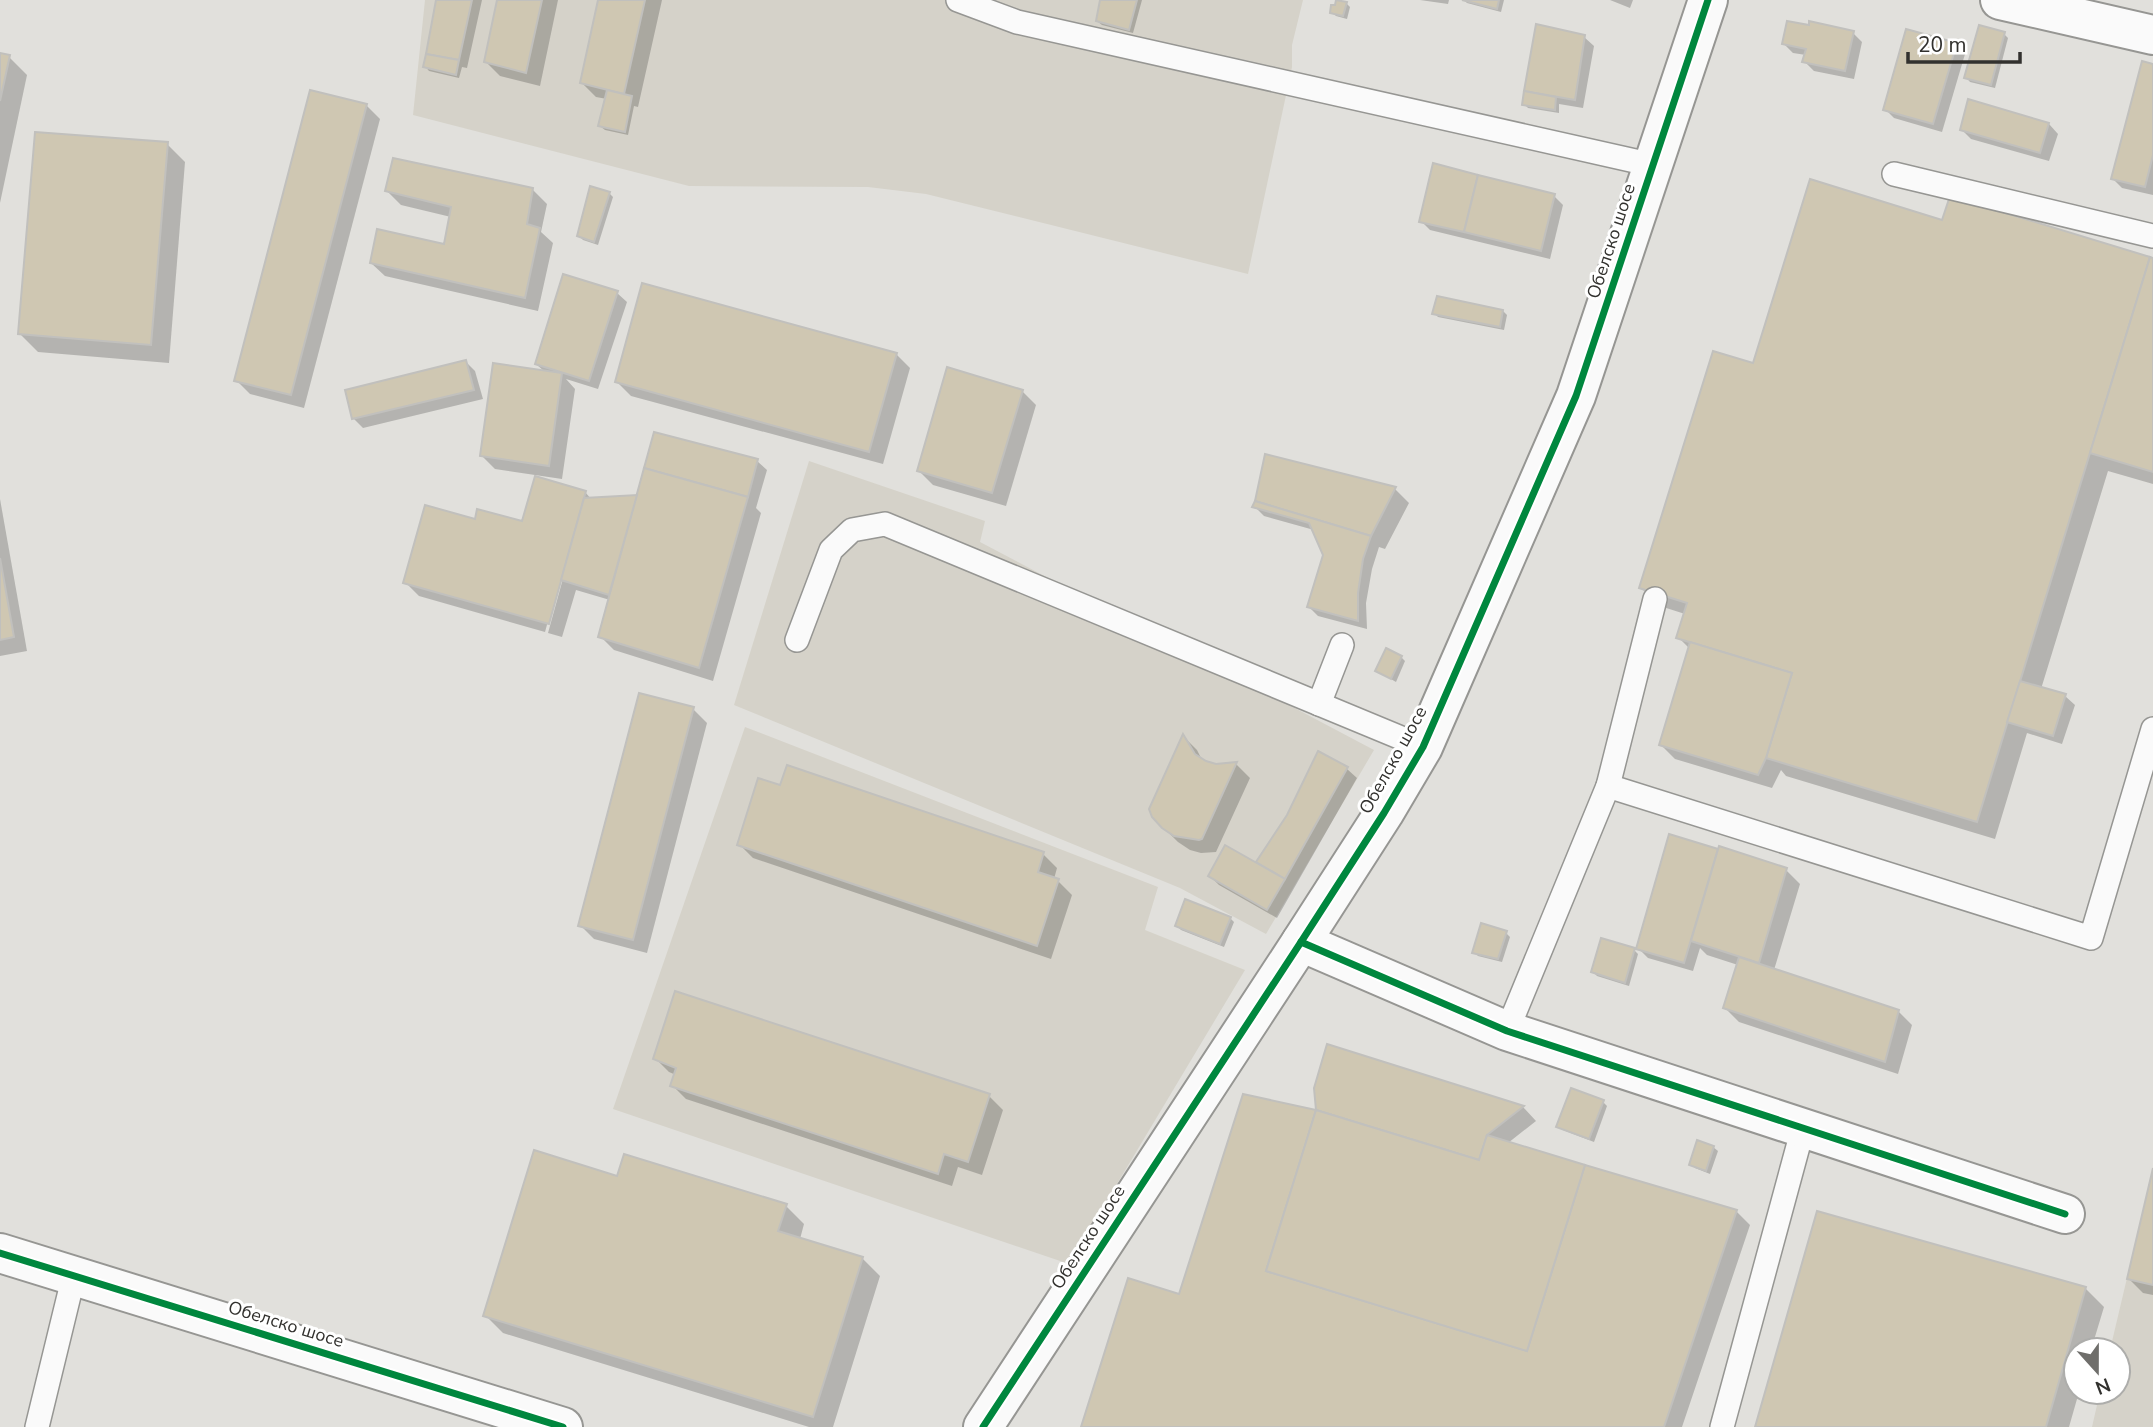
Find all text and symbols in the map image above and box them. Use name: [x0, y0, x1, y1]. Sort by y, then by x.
scale bar: [1908, 21, 2020, 65]
text: 20 m: [1918, 31, 1967, 59]
street label: Обелско шосе: [1581, 180, 1641, 302]
street label: Обелско шосе: [1353, 702, 1433, 818]
street label: Обелско шосе: [1045, 1180, 1131, 1294]
street label: Обелско шосе: [225, 1295, 347, 1353]
north arrow: [2062, 1336, 2132, 1406]
text: N: [2091, 1371, 2114, 1401]

